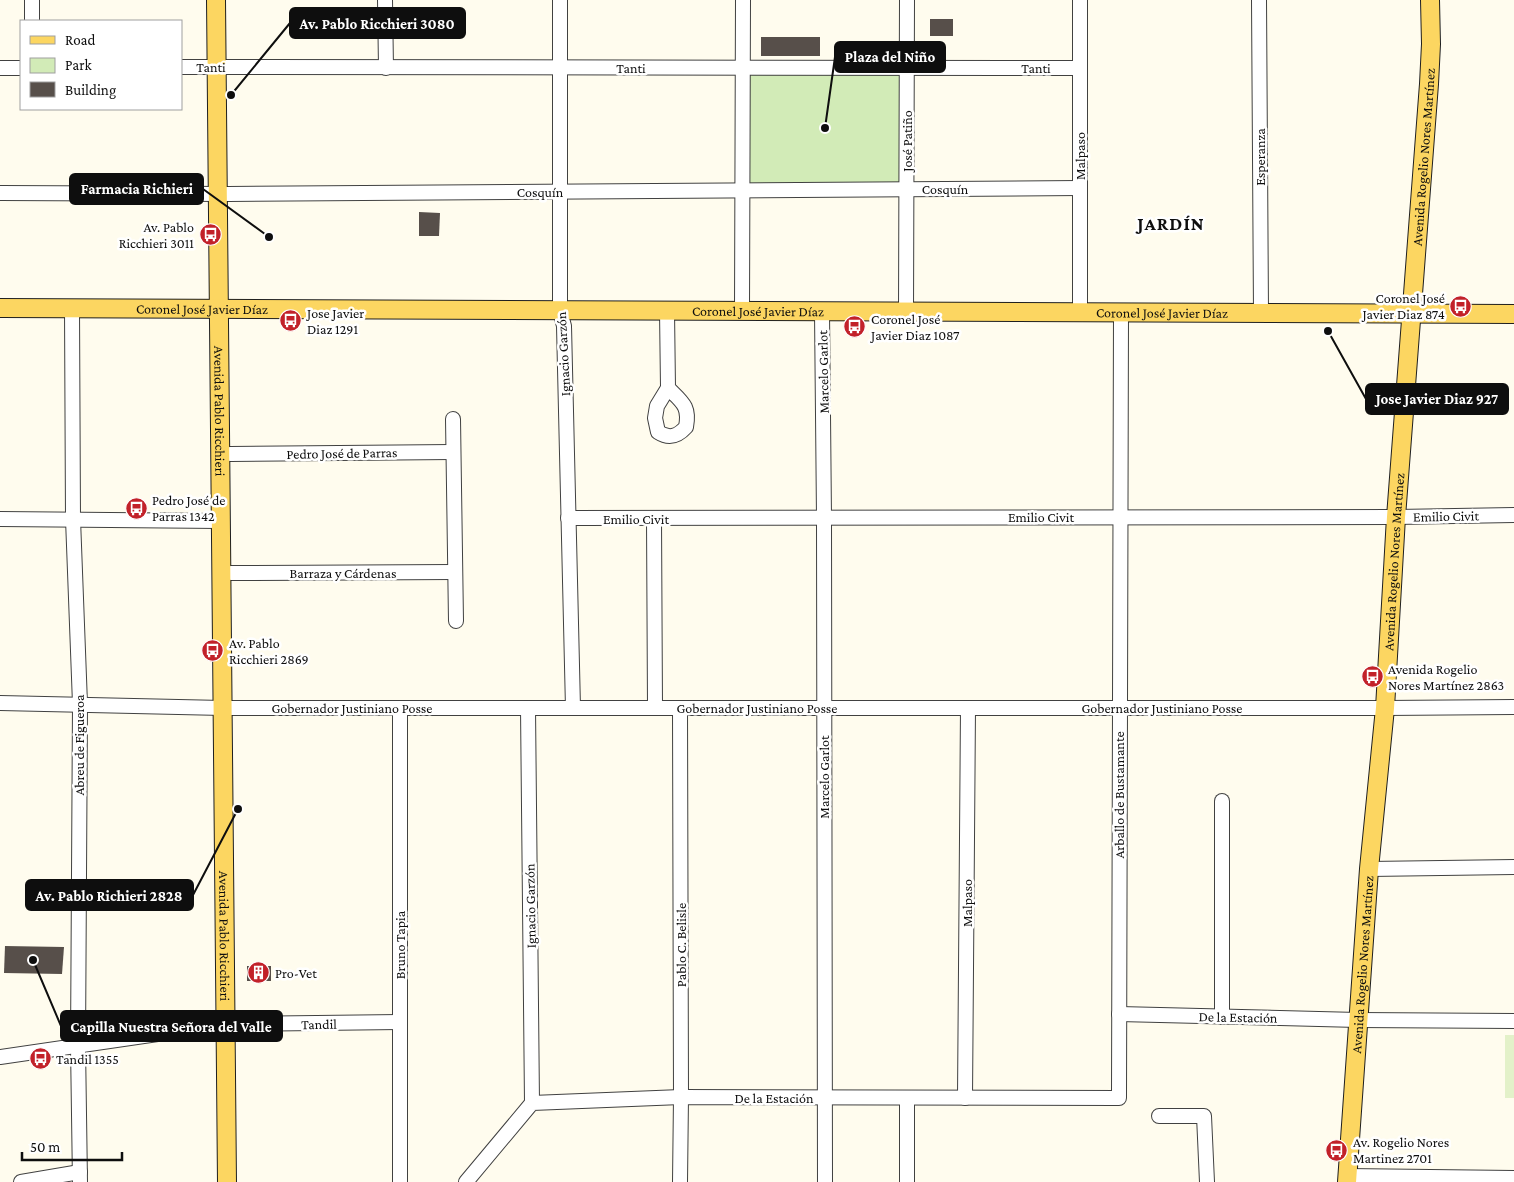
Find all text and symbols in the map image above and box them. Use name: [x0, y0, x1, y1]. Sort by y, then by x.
callout: Av. Pablo Ricchieri 3080: [290, 8, 465, 38]
text: Av. Pablo Ricchieri 3080: [298, 16, 455, 32]
legend: [20, 20, 182, 110]
text: Road: [65, 32, 96, 48]
callout: Plaza del Niño: [835, 42, 945, 72]
text: Plaza del Niño: [845, 49, 935, 65]
text: Park: [65, 57, 92, 73]
street label: Tanti: [196, 59, 226, 75]
street label: Tanti: [616, 60, 646, 76]
street label: Tanti: [1021, 60, 1051, 76]
street label: Avenida Rogelio Nores Martínez: [1409, 68, 1438, 246]
text: Building: [65, 82, 116, 99]
street label: José Patiño: [899, 110, 915, 174]
street label: Esperanza: [1252, 128, 1268, 186]
street label: Malpaso: [1072, 132, 1088, 180]
callout: Farmacia Richieri: [70, 174, 203, 204]
text: Farmacia Richieri: [81, 181, 194, 197]
street label: Cosquín: [922, 181, 969, 197]
street label: Cosquín: [517, 184, 564, 200]
district label: JARDÍN: [1135, 213, 1205, 234]
place label: Av. Pablo Ricchieri 3011: [119, 219, 194, 251]
bus stop icon: Av. Pablo Ricchieri 3011: [198, 223, 222, 247]
place label: Coronel José Javier Diaz 874: [1360, 290, 1445, 322]
bus stop icon: Coronel José Javier Diaz 874: [1449, 294, 1473, 318]
street label: Coronel José Javier Díaz: [136, 301, 268, 317]
street label: Coronel José Javier Díaz: [692, 303, 824, 319]
street label: Coronel José Javier Díaz: [1096, 304, 1228, 321]
place label: Jose Javier Diaz 1291: [305, 305, 364, 337]
bus stop icon: Jose Javier Diaz 1291: [279, 309, 303, 333]
street label: Ignacio Garzón: [553, 311, 573, 397]
place label: Coronel José Javier Diaz 1087: [869, 311, 960, 343]
bus stop icon: Coronel José Javier Diaz 1087: [843, 315, 867, 339]
street label: Marcelo Garlot: [814, 330, 832, 414]
street label: Avenida Pablo Ricchieri: [211, 346, 228, 477]
callout: Jose Javier Diaz 927: [1366, 384, 1508, 414]
text: Jose Javier Diaz 927: [1374, 391, 1498, 407]
street label: Pedro José de Parras: [286, 444, 398, 462]
street label: Avenida Rogelio Nores Martínez: [1380, 472, 1407, 651]
place label: Pedro José de Parras 1342: [152, 492, 225, 524]
bus stop icon: Pedro José de Parras 1342: [124, 496, 148, 520]
street label: Emilio Civit: [1413, 507, 1480, 525]
street label: Emilio Civit: [1008, 509, 1074, 525]
street label: Emilio Civit: [603, 511, 669, 527]
street label: Barraza y Cárdenas: [290, 565, 396, 581]
place label: Av. Pablo Ricchieri 2869: [229, 635, 309, 667]
bus stop icon: Av. Pablo Ricchieri 2869: [201, 639, 225, 663]
place label: Avenida Rogelio Nores Martínez 2863: [1388, 661, 1504, 693]
bus stop icon: Avenida Rogelio Nores Martínez 2863: [1360, 665, 1384, 689]
street label: Abreu de Figueroa: [71, 694, 87, 796]
street label: Gobernador Justiniano Posse: [271, 700, 433, 716]
street label: Gobernador Justiniano Posse: [676, 700, 838, 716]
street label: Gobernador Justiniano Posse: [1081, 700, 1243, 716]
street label: Arballo de Bustamante: [1111, 731, 1127, 859]
street label: Marcelo Garlot: [816, 735, 832, 819]
street label: Ignacio Garzón: [521, 863, 539, 948]
street label: Avenida Pablo Ricchieri: [216, 871, 233, 1002]
street label: Avenida Rogelio Nores Martínez: [1348, 875, 1377, 1054]
street label: Malpaso: [959, 879, 975, 927]
callout: Av. Pablo Richieri 2828: [26, 880, 193, 910]
text: Av. Pablo Richieri 2828: [35, 888, 182, 904]
street label: Pablo C. Belisle: [673, 903, 689, 987]
street label: Bruno Tapia: [392, 910, 408, 979]
building icon: Pro-Vet: [247, 961, 271, 985]
place label: Pro-Vet: [275, 965, 317, 981]
street label: De la Estación: [1198, 1008, 1278, 1026]
callout: Capilla Nuestra Señora del Valle: [61, 1011, 282, 1041]
street label: Tandil: [301, 1016, 337, 1032]
text: Capilla Nuestra Señora del Valle: [70, 1019, 272, 1035]
bus stop icon: Tandil 1355: [28, 1047, 52, 1071]
place label: Tandil 1355: [56, 1051, 119, 1067]
street label: De la Estación: [735, 1090, 814, 1106]
scale bar: [22, 1130, 122, 1162]
place label: Av. Rogelio Nores Martinez 2701: [1353, 1134, 1449, 1166]
bus stop icon: Av. Rogelio Nores Martinez 2701: [1325, 1138, 1349, 1162]
text: 50 m: [30, 1139, 60, 1155]

